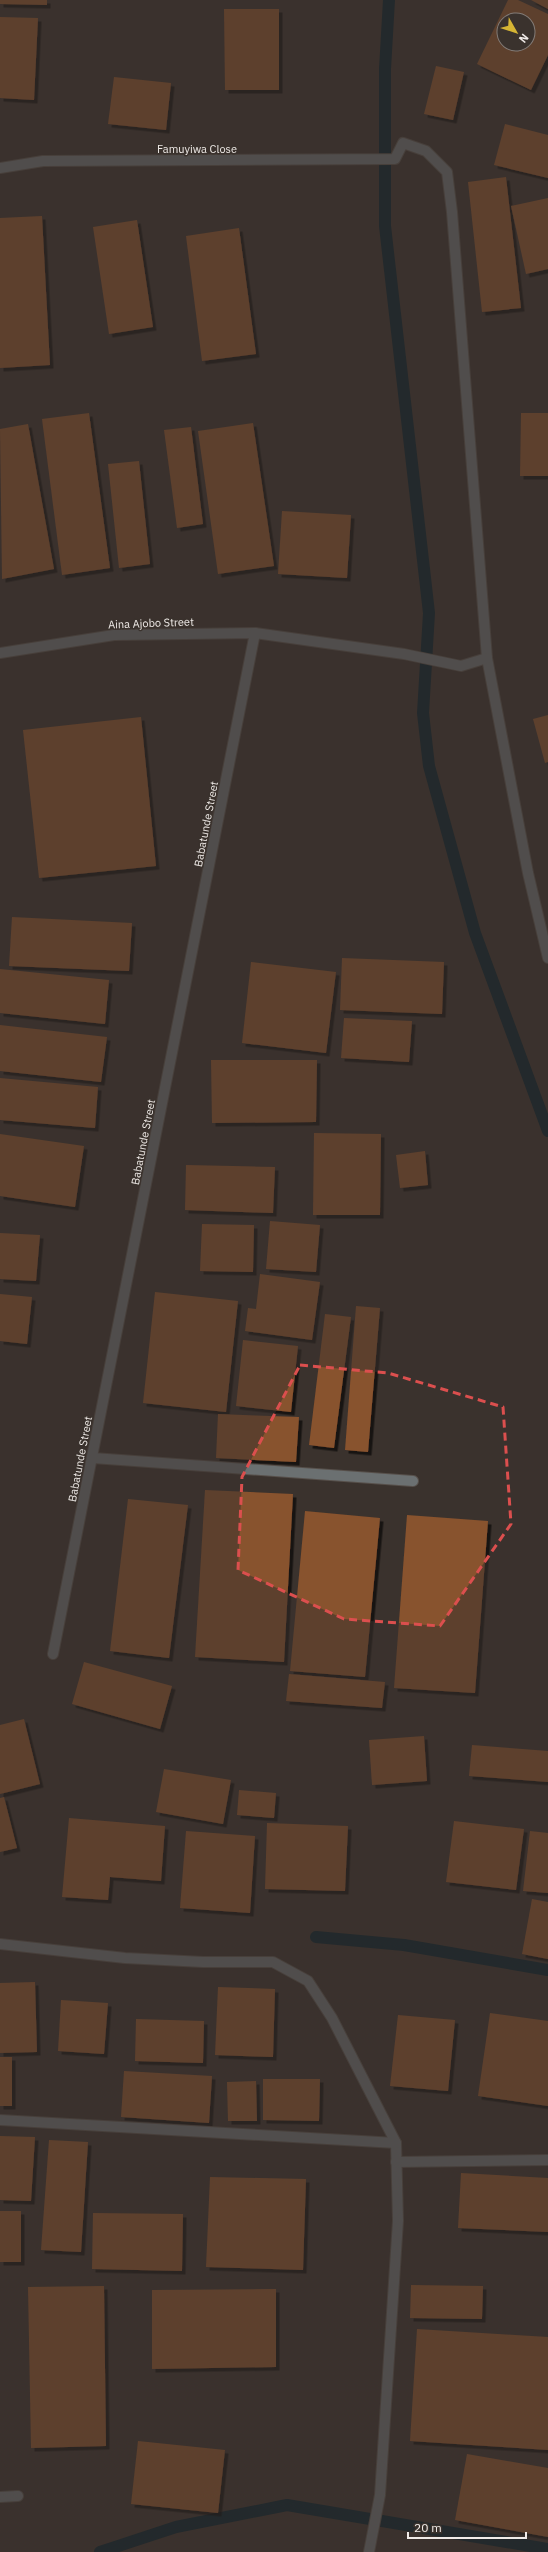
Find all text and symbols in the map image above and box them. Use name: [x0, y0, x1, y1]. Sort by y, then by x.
north arrow: [496, 12, 536, 52]
text: N: [516, 31, 532, 46]
street label: Famuyiwa Close: [157, 142, 237, 156]
street label: Aina Ajobo Street: [108, 615, 194, 631]
street label: Babatunde Street: [191, 780, 221, 868]
street label: Babatunde Street: [128, 1098, 158, 1186]
street label: Babatunde Street: [65, 1415, 95, 1503]
scale bar: [408, 2514, 526, 2540]
text: 20 m: [414, 2520, 442, 2535]

